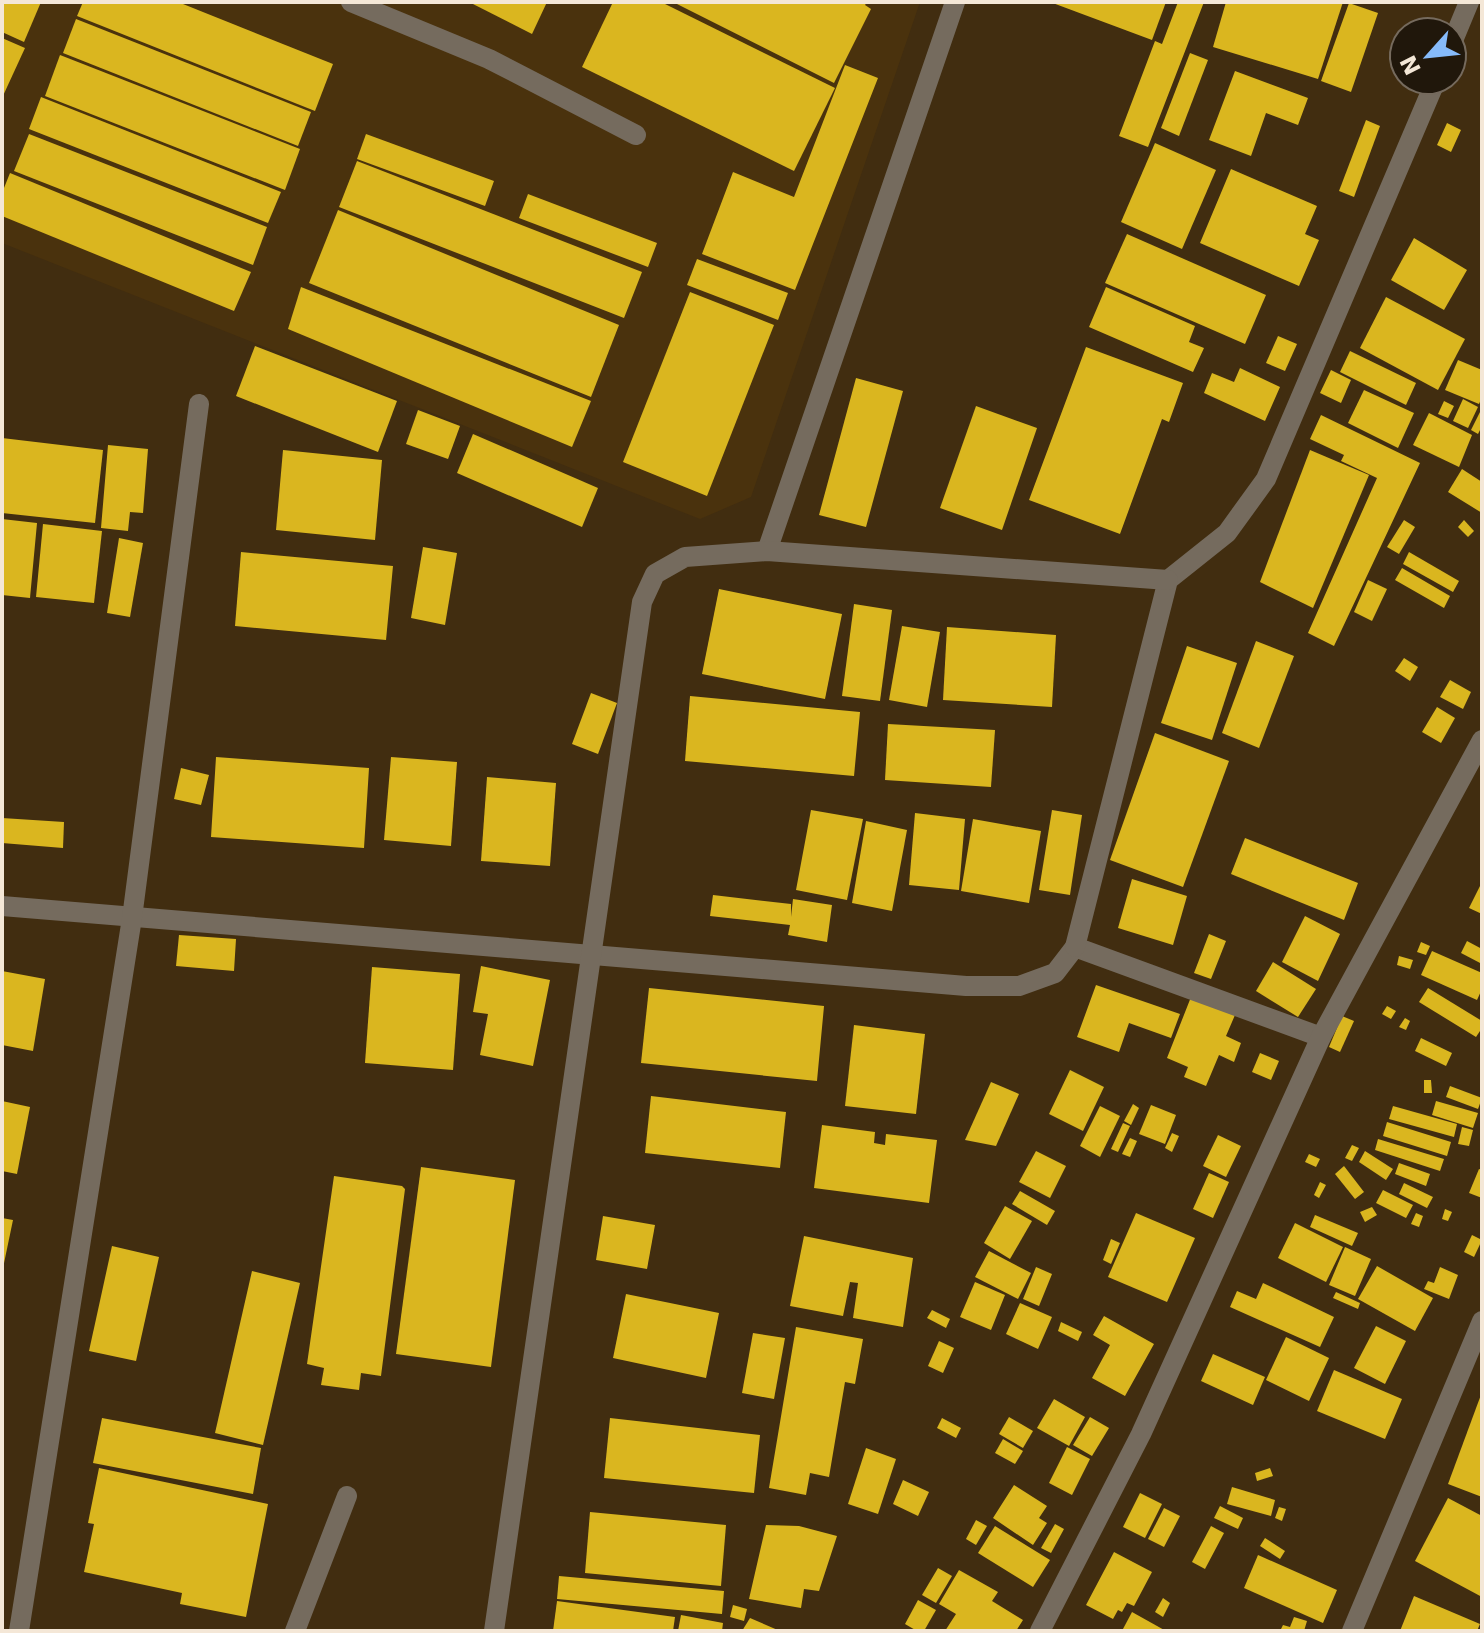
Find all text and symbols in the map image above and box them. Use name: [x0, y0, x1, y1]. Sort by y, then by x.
north arrow: [1388, 16, 1468, 96]
text: N: [1395, 51, 1426, 79]

